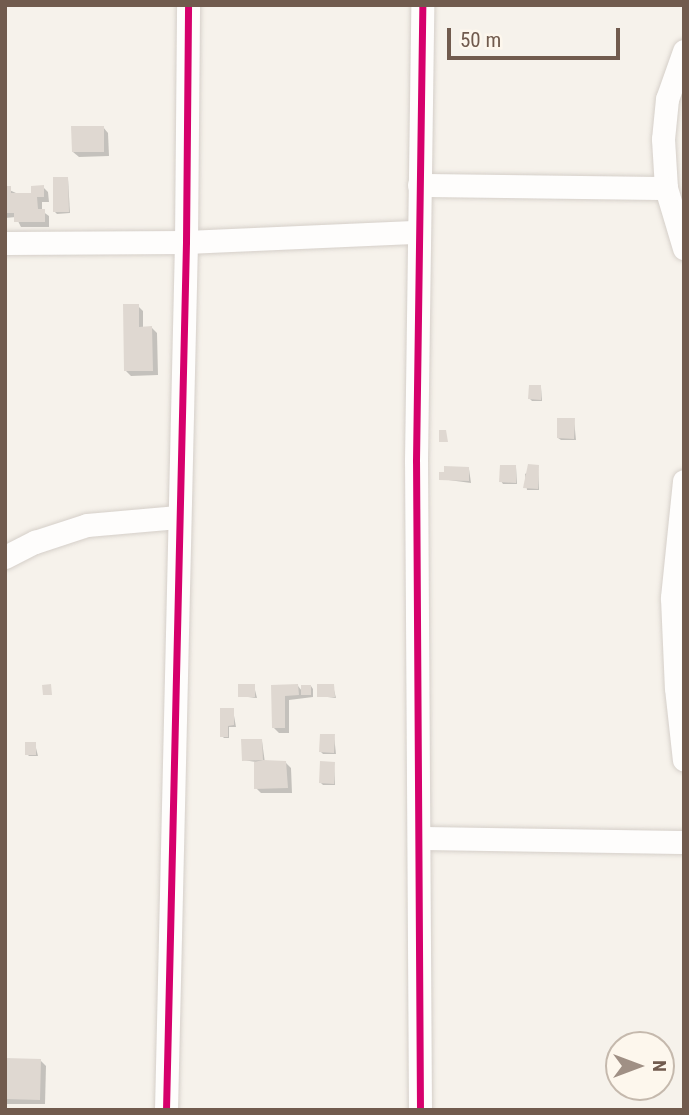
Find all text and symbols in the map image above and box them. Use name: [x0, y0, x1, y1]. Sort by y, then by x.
scale bar: [451, 14, 624, 58]
text: 50 m: [460, 28, 501, 52]
north arrow: [605, 1031, 675, 1101]
text: N: [648, 1060, 671, 1072]

